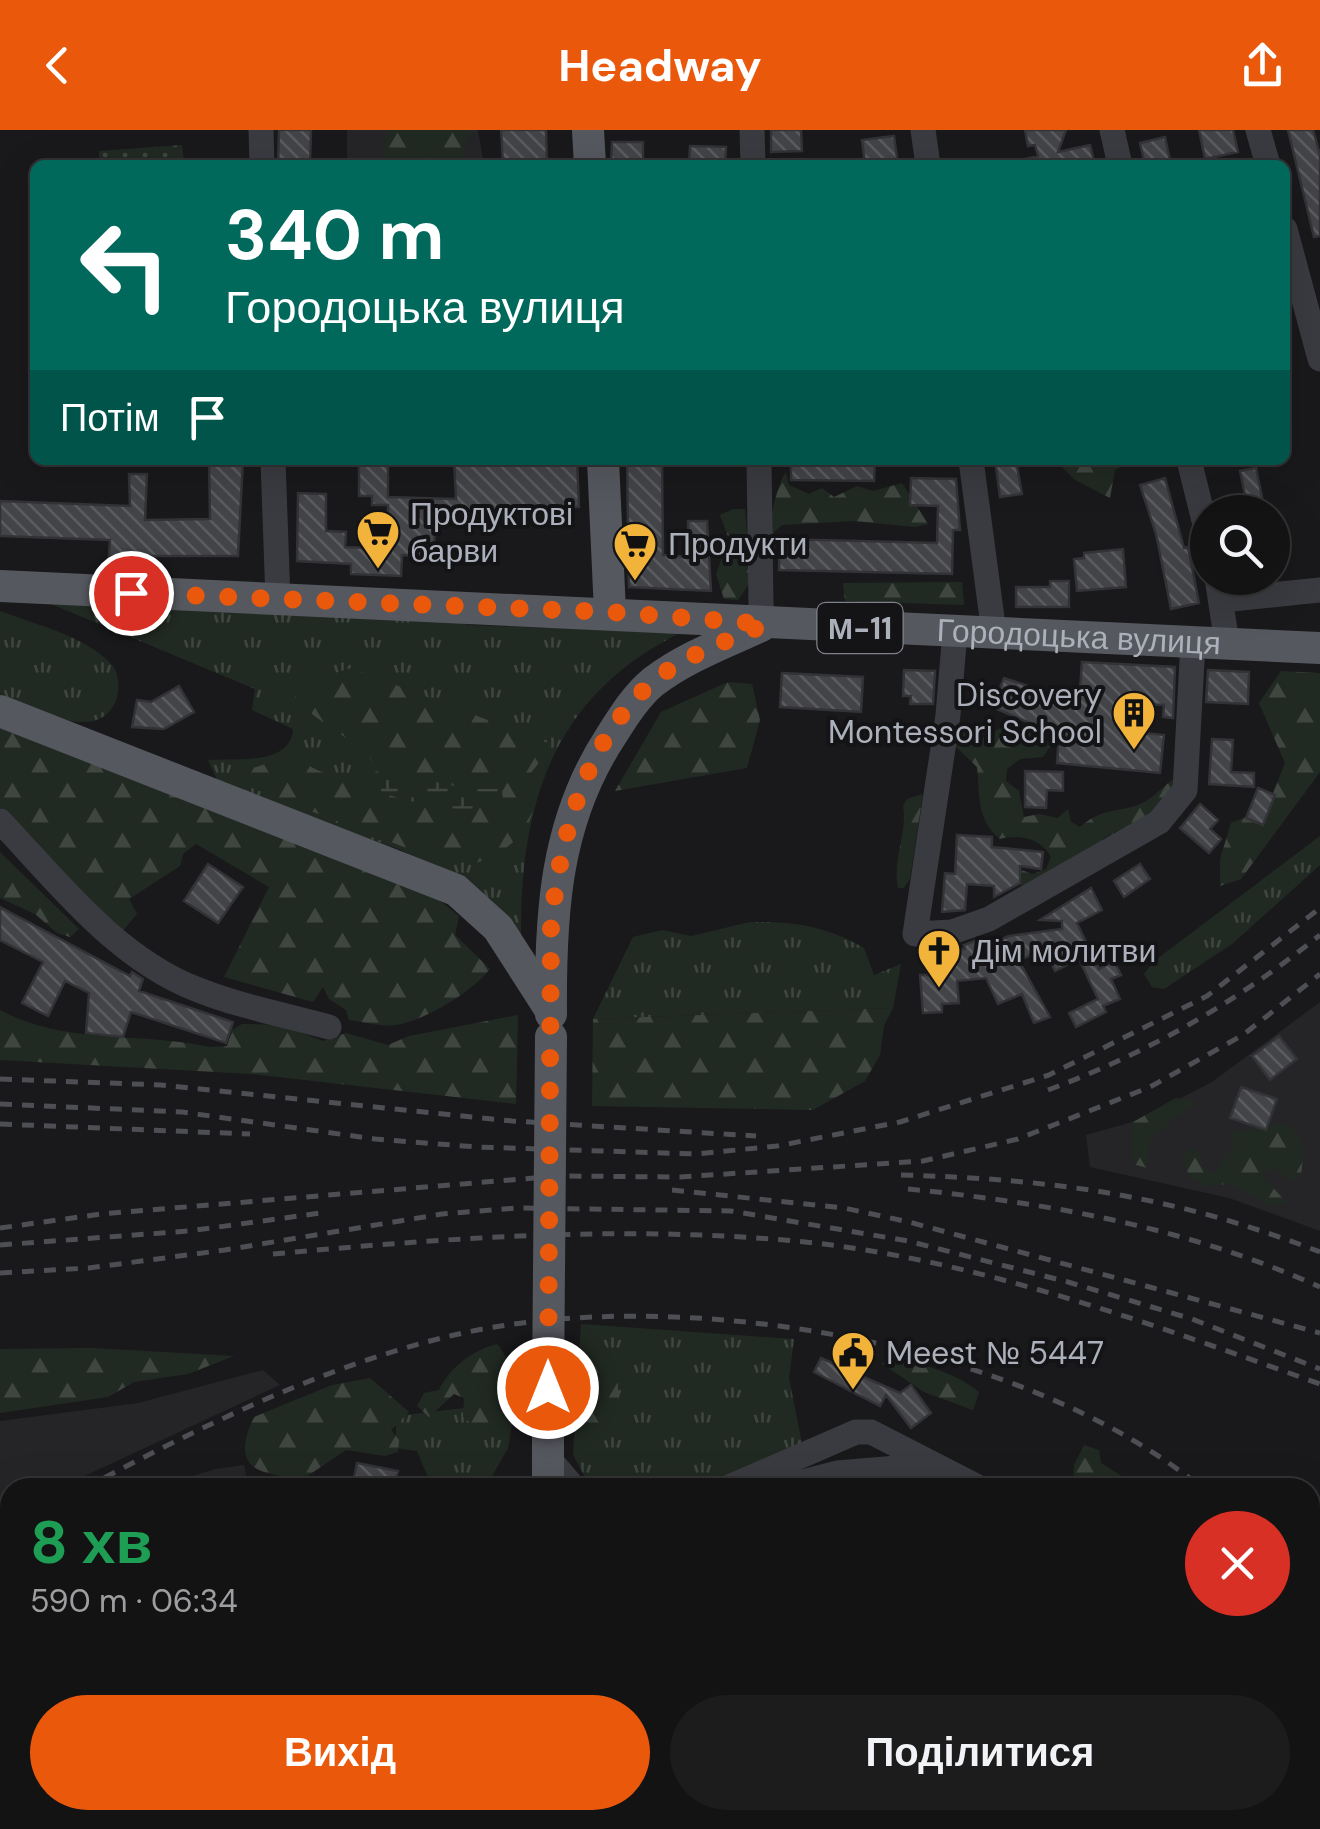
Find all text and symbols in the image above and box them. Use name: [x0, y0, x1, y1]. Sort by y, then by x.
text: Headway: [558, 36, 762, 95]
icon: back: [30, 38, 85, 93]
icon: share: [1235, 38, 1290, 93]
text: 340 m: [225, 190, 444, 281]
icon: left: [60, 200, 190, 330]
text: Городоцька вулиця: [225, 278, 625, 337]
icon: arrive: [180, 390, 235, 445]
text: Потім: [60, 393, 160, 443]
place label: Продуктові барви: [410, 493, 573, 572]
map controls: [1190, 495, 1290, 595]
button: search: [1190, 495, 1290, 595]
supermarket icon: Продуктові барви: [355, 509, 401, 570]
supermarket icon: Продукти: [612, 521, 658, 582]
place label: Продукти: [668, 523, 807, 565]
pin: [89, 551, 174, 636]
icon: arrive: [104, 566, 159, 621]
road number: М-11: [818, 603, 902, 653]
street label: Городоцька вулиця: [936, 609, 1222, 664]
place label: Discovery Montessori School: [828, 674, 1102, 753]
building icon: Discovery Montessori School: [1111, 690, 1157, 751]
church icon: Дім молитви: [916, 928, 962, 989]
place label: Дім молитви: [972, 930, 1156, 972]
public building icon: Meest № 5447: [830, 1330, 876, 1391]
place label: Meest № 5447: [886, 1332, 1104, 1374]
position arrow: [496, 1336, 600, 1440]
text: 8 хв: [30, 1503, 152, 1582]
button: close: [1185, 1511, 1290, 1616]
text: 590 m · 06:34: [30, 1580, 238, 1622]
button: Вихід: [30, 1695, 650, 1810]
button: Поділитися: [670, 1695, 1290, 1810]

